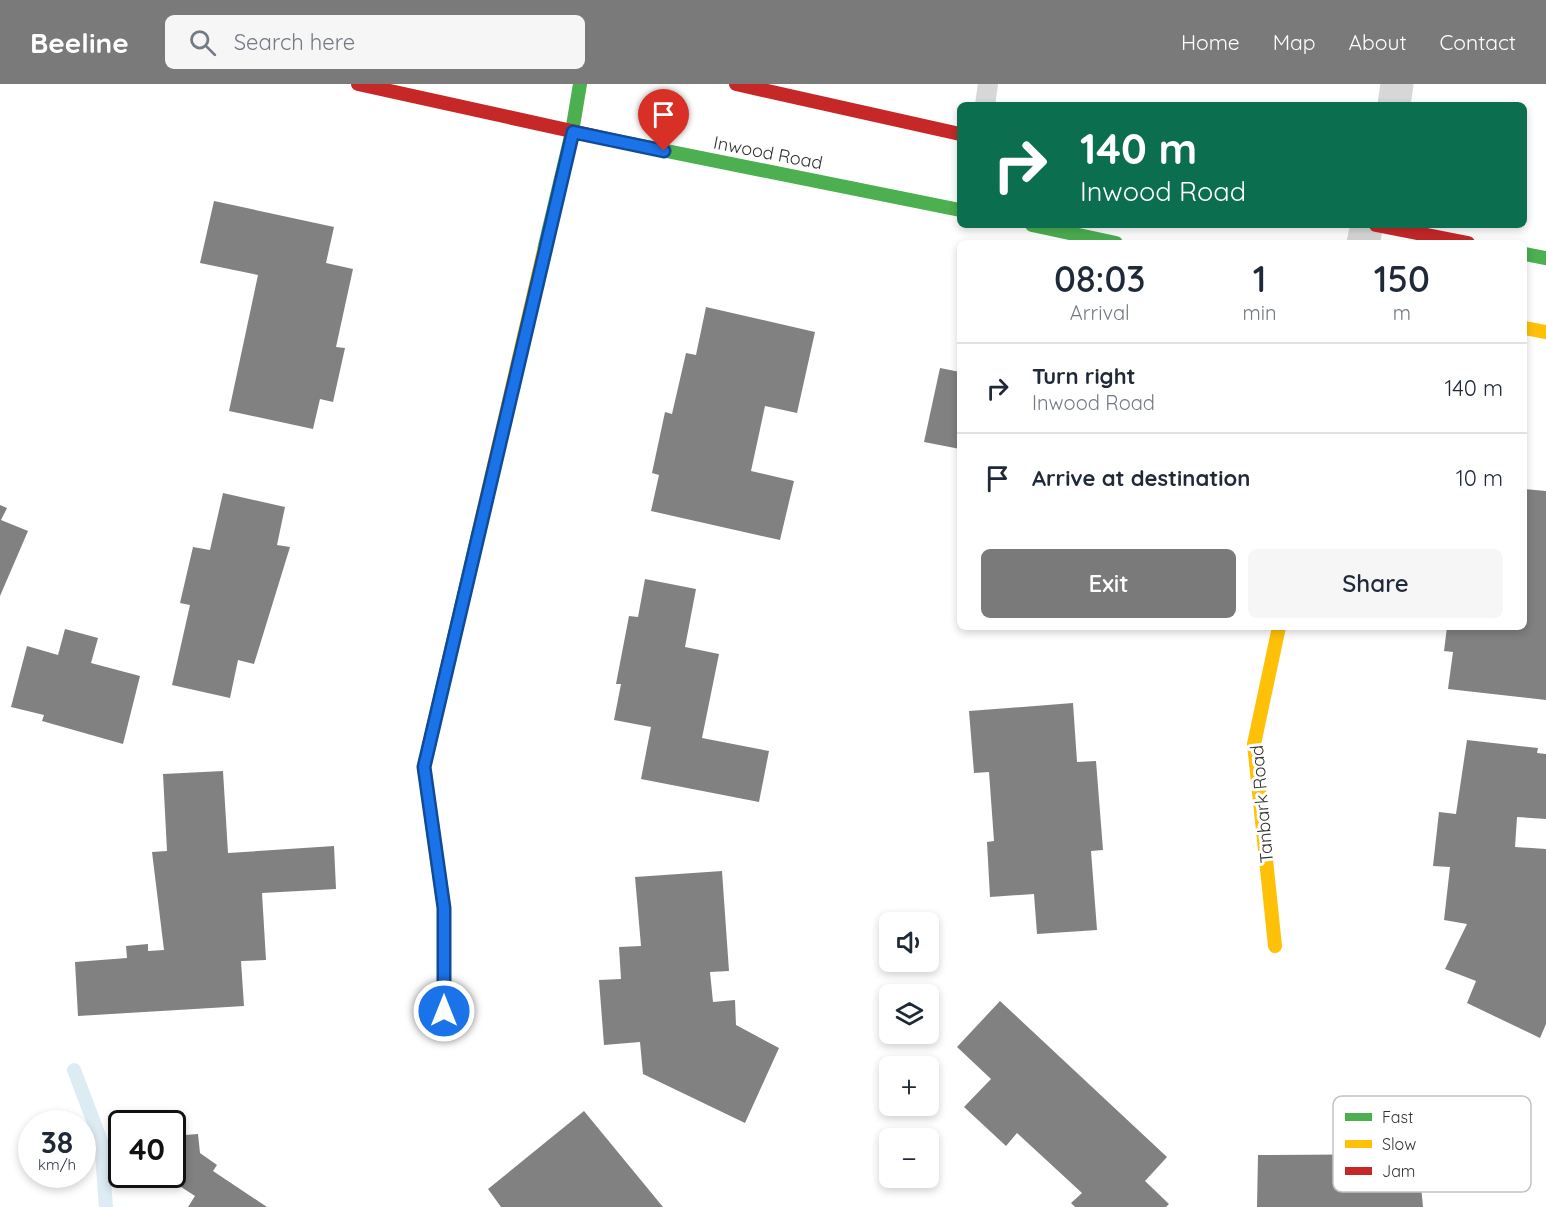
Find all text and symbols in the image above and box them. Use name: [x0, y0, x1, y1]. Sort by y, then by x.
search box: [165, 15, 585, 69]
text: Beeline: [30, 25, 129, 60]
icon: search: [186, 26, 219, 59]
text: Search here: [234, 28, 355, 56]
text: Home: [1181, 29, 1240, 55]
text: Map: [1273, 29, 1316, 55]
text: About: [1349, 29, 1407, 55]
text: Contact: [1440, 29, 1516, 55]
pin: [638, 89, 689, 151]
icon: arrive: [647, 98, 680, 131]
text: 140 m: [1080, 122, 1197, 175]
icon: right: [981, 126, 1059, 204]
street label: Inwood Road: [712, 131, 825, 174]
text: Inwood Road: [1080, 174, 1246, 208]
text: 08:03: [1054, 256, 1145, 301]
text: 1: [1253, 256, 1267, 301]
text: 150: [1374, 256, 1430, 301]
text: Arrival: [1070, 300, 1130, 325]
text: min: [1243, 300, 1277, 325]
text: m: [1393, 300, 1411, 325]
text: Turn right: [1032, 362, 1136, 390]
icon: right: [981, 372, 1014, 405]
text: 140 m: [1444, 374, 1503, 402]
text: Inwood Road: [1032, 390, 1155, 415]
icon: arrive: [981, 462, 1014, 495]
text: Arrive at destination: [1032, 464, 1250, 492]
text: 10 m: [1456, 464, 1503, 492]
button: Exit: [981, 549, 1236, 618]
button: Share: [1248, 549, 1503, 618]
street label: Tanbark Road: [1245, 744, 1278, 864]
map controls: [879, 912, 939, 1188]
button: sound: [879, 912, 939, 972]
position arrow: [412, 979, 476, 1043]
button: layers: [879, 984, 939, 1044]
button: +: [879, 1056, 939, 1116]
legend: [1333, 1096, 1531, 1192]
text: Fast: [1382, 1107, 1413, 1127]
speed limit sign: 40: [108, 1110, 186, 1188]
text: 38: [41, 1123, 73, 1161]
button: −: [879, 1128, 939, 1188]
text: Slow: [1382, 1134, 1416, 1154]
text: km/h: [38, 1155, 76, 1174]
text: Jam: [1382, 1161, 1415, 1181]

